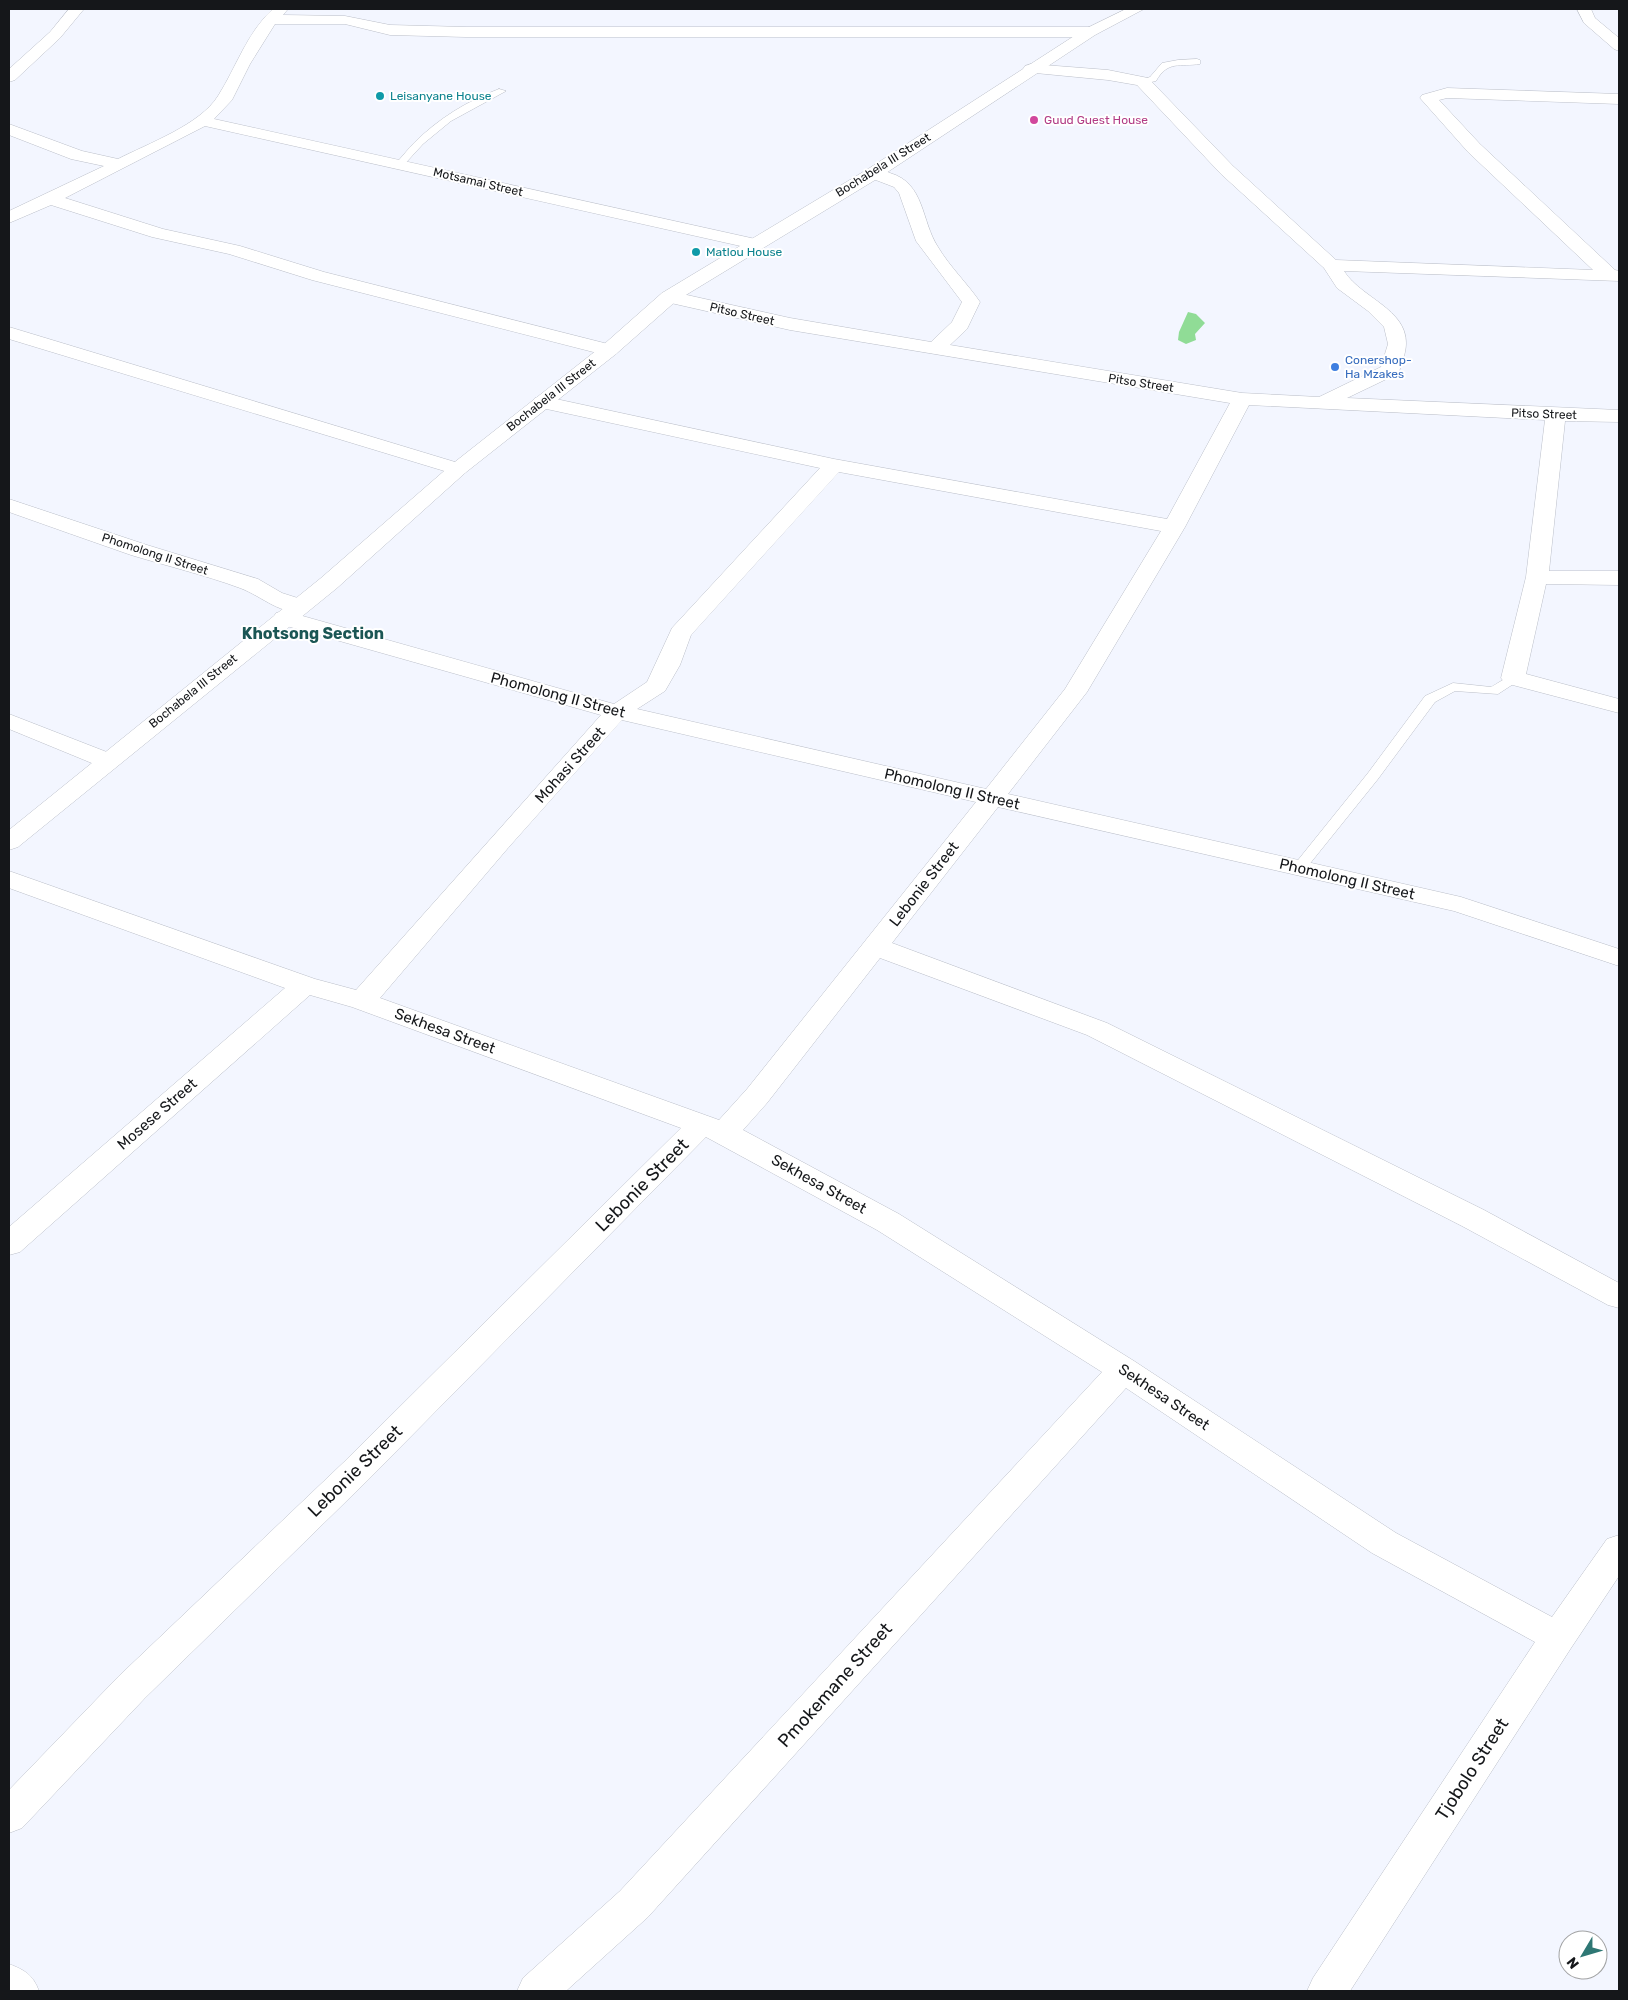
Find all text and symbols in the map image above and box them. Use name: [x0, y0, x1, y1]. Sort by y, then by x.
place label: Leisanyane House: [390, 89, 492, 103]
marker: Leisanyane House: [374, 90, 386, 102]
place label: Guud Guest House: [1044, 113, 1148, 127]
marker: Guud Guest House: [1028, 114, 1040, 126]
street label: Bochabela III Street: [833, 130, 933, 200]
street label: Motsamai Street: [432, 165, 525, 199]
place label: Matlou House: [706, 245, 783, 259]
marker: Matlou House: [690, 246, 702, 258]
street label: Pitso Street: [708, 300, 776, 328]
place label: Conershop- Ha Mzakes: [1345, 353, 1412, 381]
street label: Bochabela III Street: [504, 356, 599, 434]
marker: Conershop- Ha Mzakes: [1329, 361, 1341, 373]
street label: Pitso Street: [1107, 371, 1175, 395]
street label: Pitso Street: [1511, 406, 1577, 422]
street label: Phomolong II Street: [100, 530, 210, 578]
district label: Khotsong Section: [242, 624, 384, 643]
street label: Bochabela III Street: [146, 651, 240, 731]
street label: Phomolong II Street: [489, 668, 627, 722]
street label: Mohasi Street: [531, 723, 609, 807]
street label: Phomolong II Street: [882, 765, 1022, 813]
street label: Lebonie Street: [885, 838, 963, 930]
street label: Phomolong II Street: [1277, 855, 1417, 903]
street label: Sekhesa Street: [392, 1004, 498, 1058]
street label: Mosese Street: [113, 1074, 201, 1153]
street label: Lebonie Street: [591, 1134, 693, 1236]
street label: Sekhesa Street: [768, 1150, 870, 1218]
street label: Sekhesa Street: [1115, 1360, 1213, 1434]
street label: Lebonie Street: [303, 1420, 407, 1522]
street label: Pmokemane Street: [773, 1618, 897, 1752]
street label: Tjobolo Street: [1431, 1714, 1513, 1824]
north arrow: [1558, 1930, 1608, 1980]
text: N: [1563, 1953, 1583, 1972]

